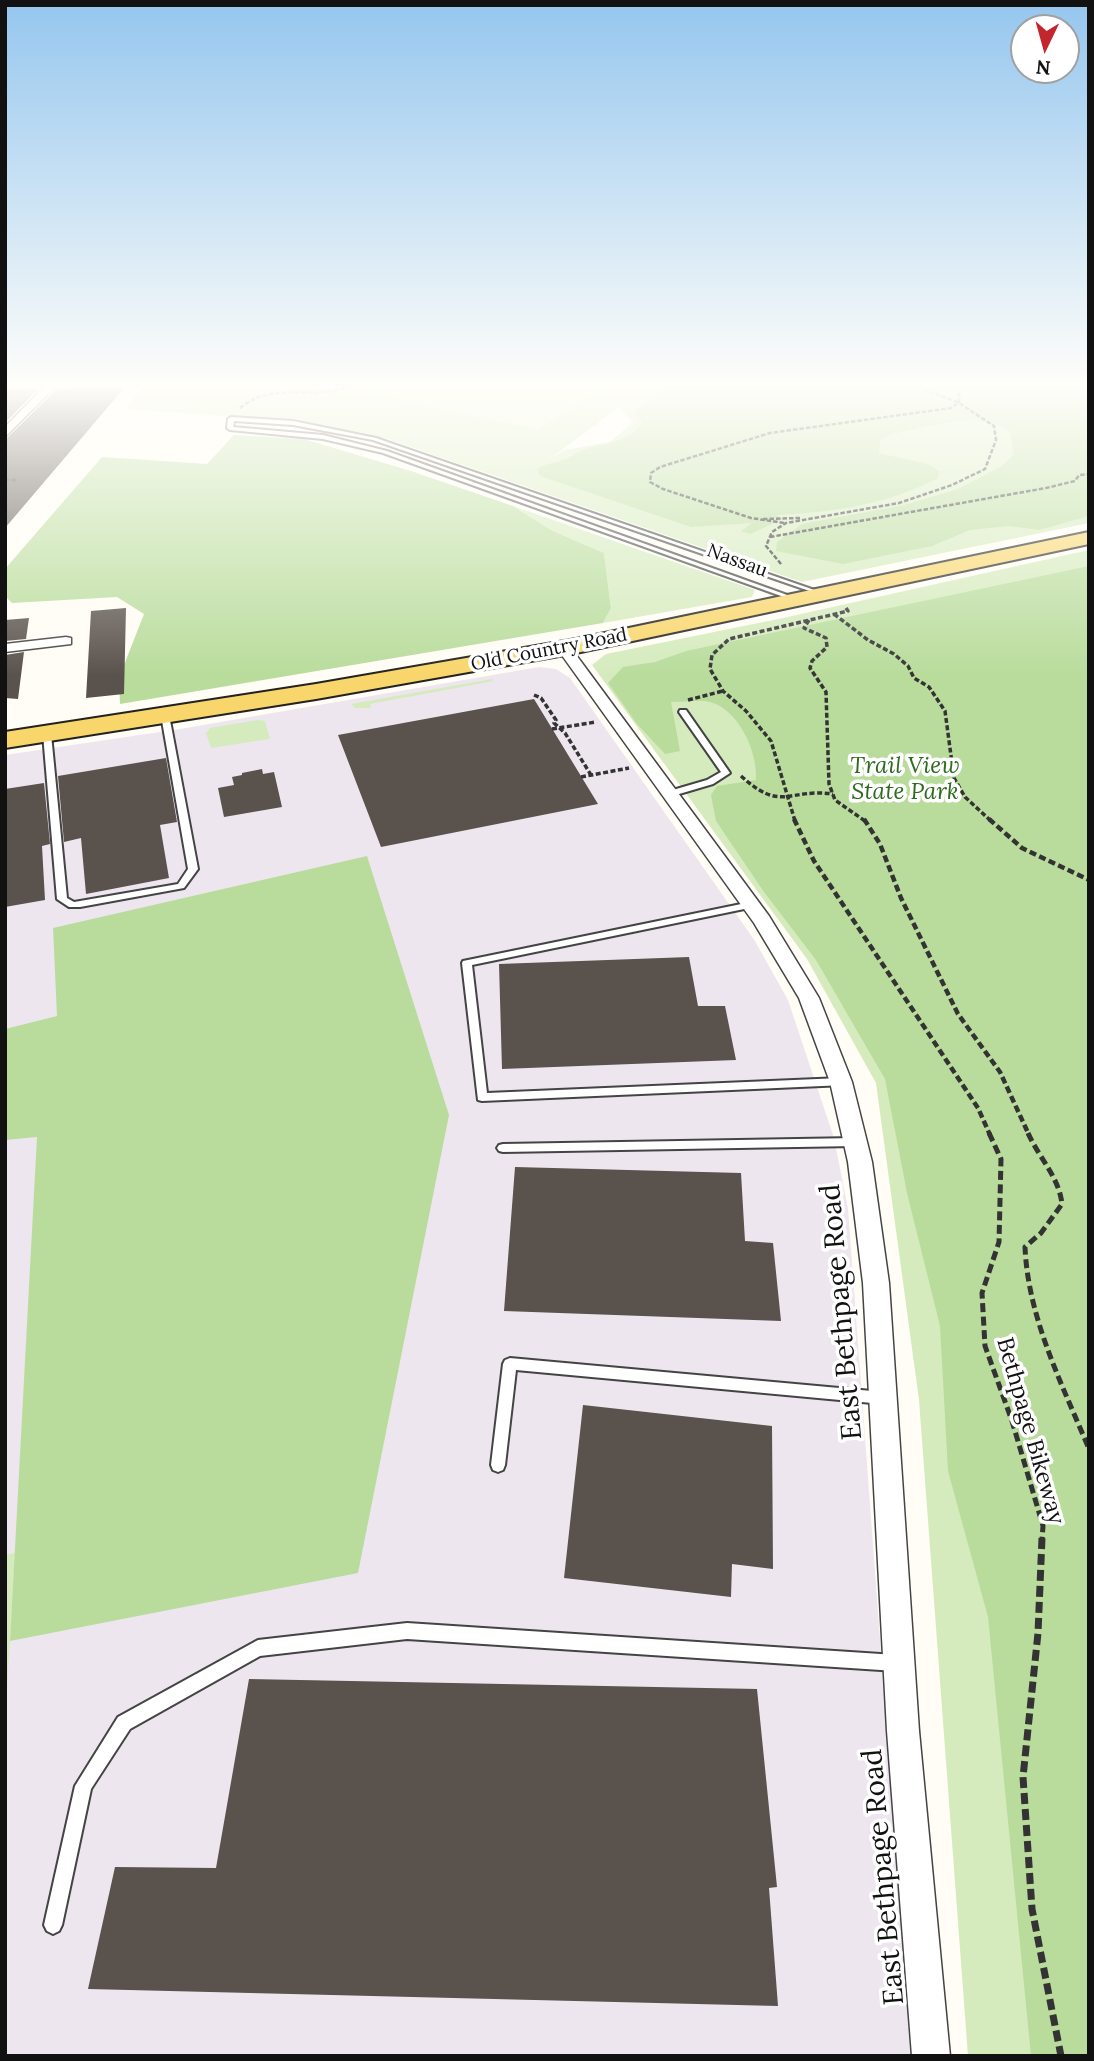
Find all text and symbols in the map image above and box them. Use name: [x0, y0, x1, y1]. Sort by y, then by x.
north arrow: [1010, 14, 1080, 84]
text: N: [1035, 55, 1052, 81]
street label: Nassau: [704, 540, 770, 582]
street label: Old Country Road: [469, 624, 629, 676]
park label: Trail View State Park: [850, 752, 960, 806]
street label: East Bethpage Road: [814, 1183, 870, 1441]
street label: Bethpage Bikeway: [990, 1334, 1070, 1528]
street label: East Bethpage Road: [856, 1748, 912, 2006]

